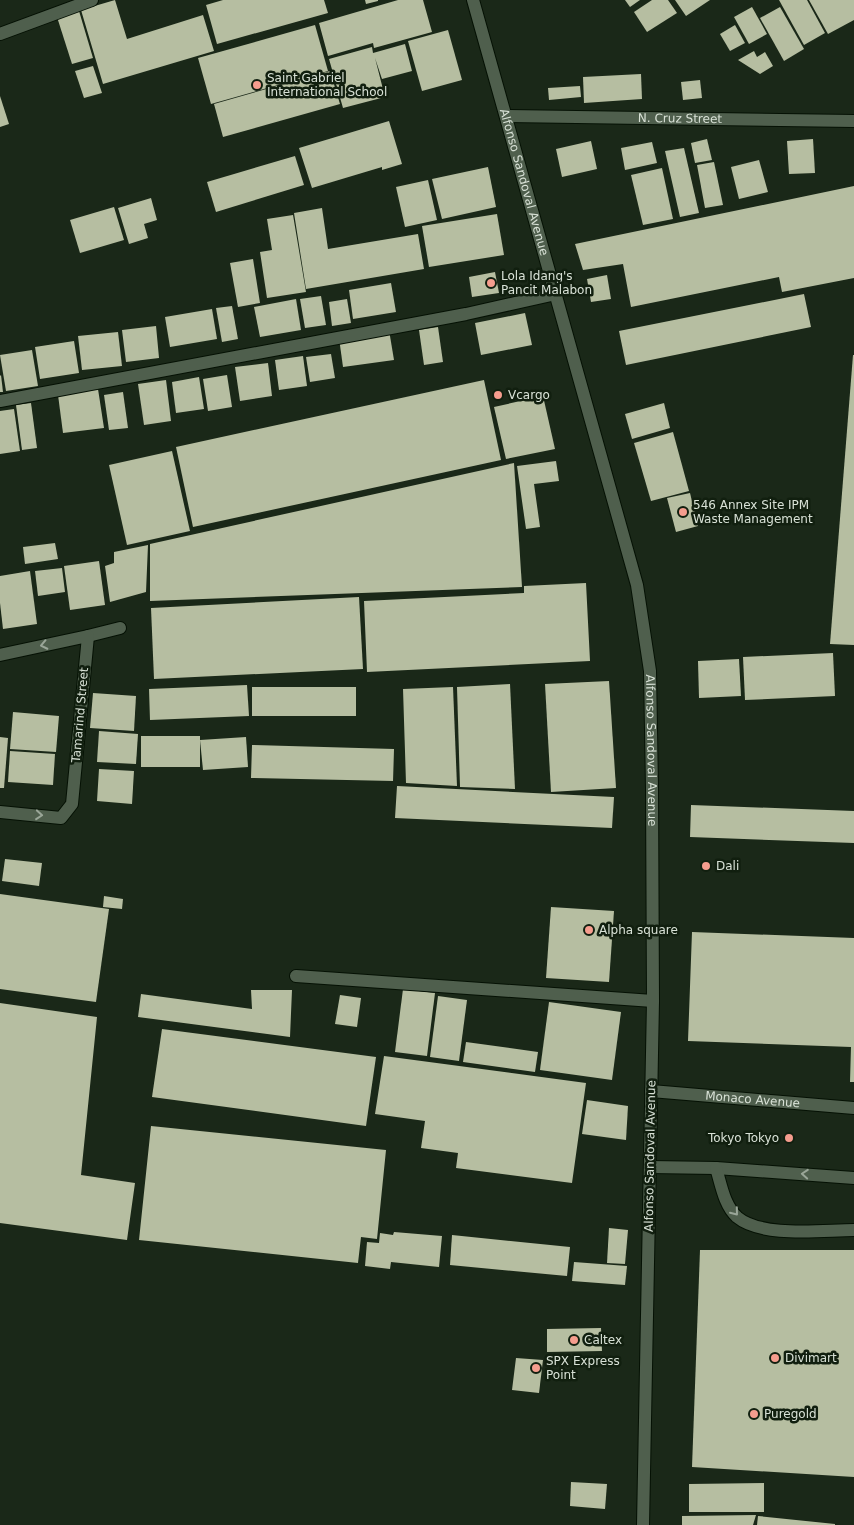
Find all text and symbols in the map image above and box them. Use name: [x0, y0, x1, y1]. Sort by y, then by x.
place label: Saint Gabriel International School: [267, 71, 387, 99]
marker: Saint Gabriel International School: [251, 79, 263, 91]
street label: Alfonso Sandoval Avenue: [497, 107, 551, 257]
street label: N. Cruz Street: [638, 111, 722, 126]
place label: Lola Idang's Pancit Malabon: [501, 269, 592, 297]
marker: Lola Idang's Pancit Malabon: [485, 277, 497, 289]
place label: Vcargo: [508, 388, 550, 402]
marker: Vcargo: [492, 389, 504, 401]
place label: 546 Annex Site IPM Waste Management: [693, 498, 813, 526]
marker: 546 Annex Site IPM Waste Management: [677, 506, 689, 518]
one-way arrow: [39, 640, 48, 650]
street label: Tamarind Street: [69, 667, 91, 764]
street label: Alfonso Sandoval Avenue: [643, 674, 659, 826]
one-way arrow: [36, 809, 44, 820]
place label: Dali: [716, 859, 739, 873]
marker: Dali: [700, 860, 712, 872]
place label: Alpha square: [599, 923, 678, 937]
marker: Alpha square: [583, 924, 595, 936]
street label: Alfonso Sandoval Avenue: [642, 1080, 658, 1232]
street label: Monaco Avenue: [705, 1089, 801, 1110]
place label: Tokyo Tokyo: [707, 1131, 779, 1145]
marker: Tokyo Tokyo: [783, 1132, 795, 1144]
one-way arrow: [801, 1169, 809, 1180]
one-way arrow: [729, 1206, 738, 1215]
place label: Caltex: [584, 1333, 622, 1347]
marker: Caltex: [568, 1334, 580, 1346]
place label: Divimart: [785, 1351, 837, 1365]
marker: Divimart: [769, 1352, 781, 1364]
place label: SPX Express Point: [546, 1354, 620, 1382]
marker: SPX Express Point: [530, 1362, 542, 1374]
place label: Puregold: [764, 1407, 817, 1421]
marker: Puregold: [748, 1408, 760, 1420]

